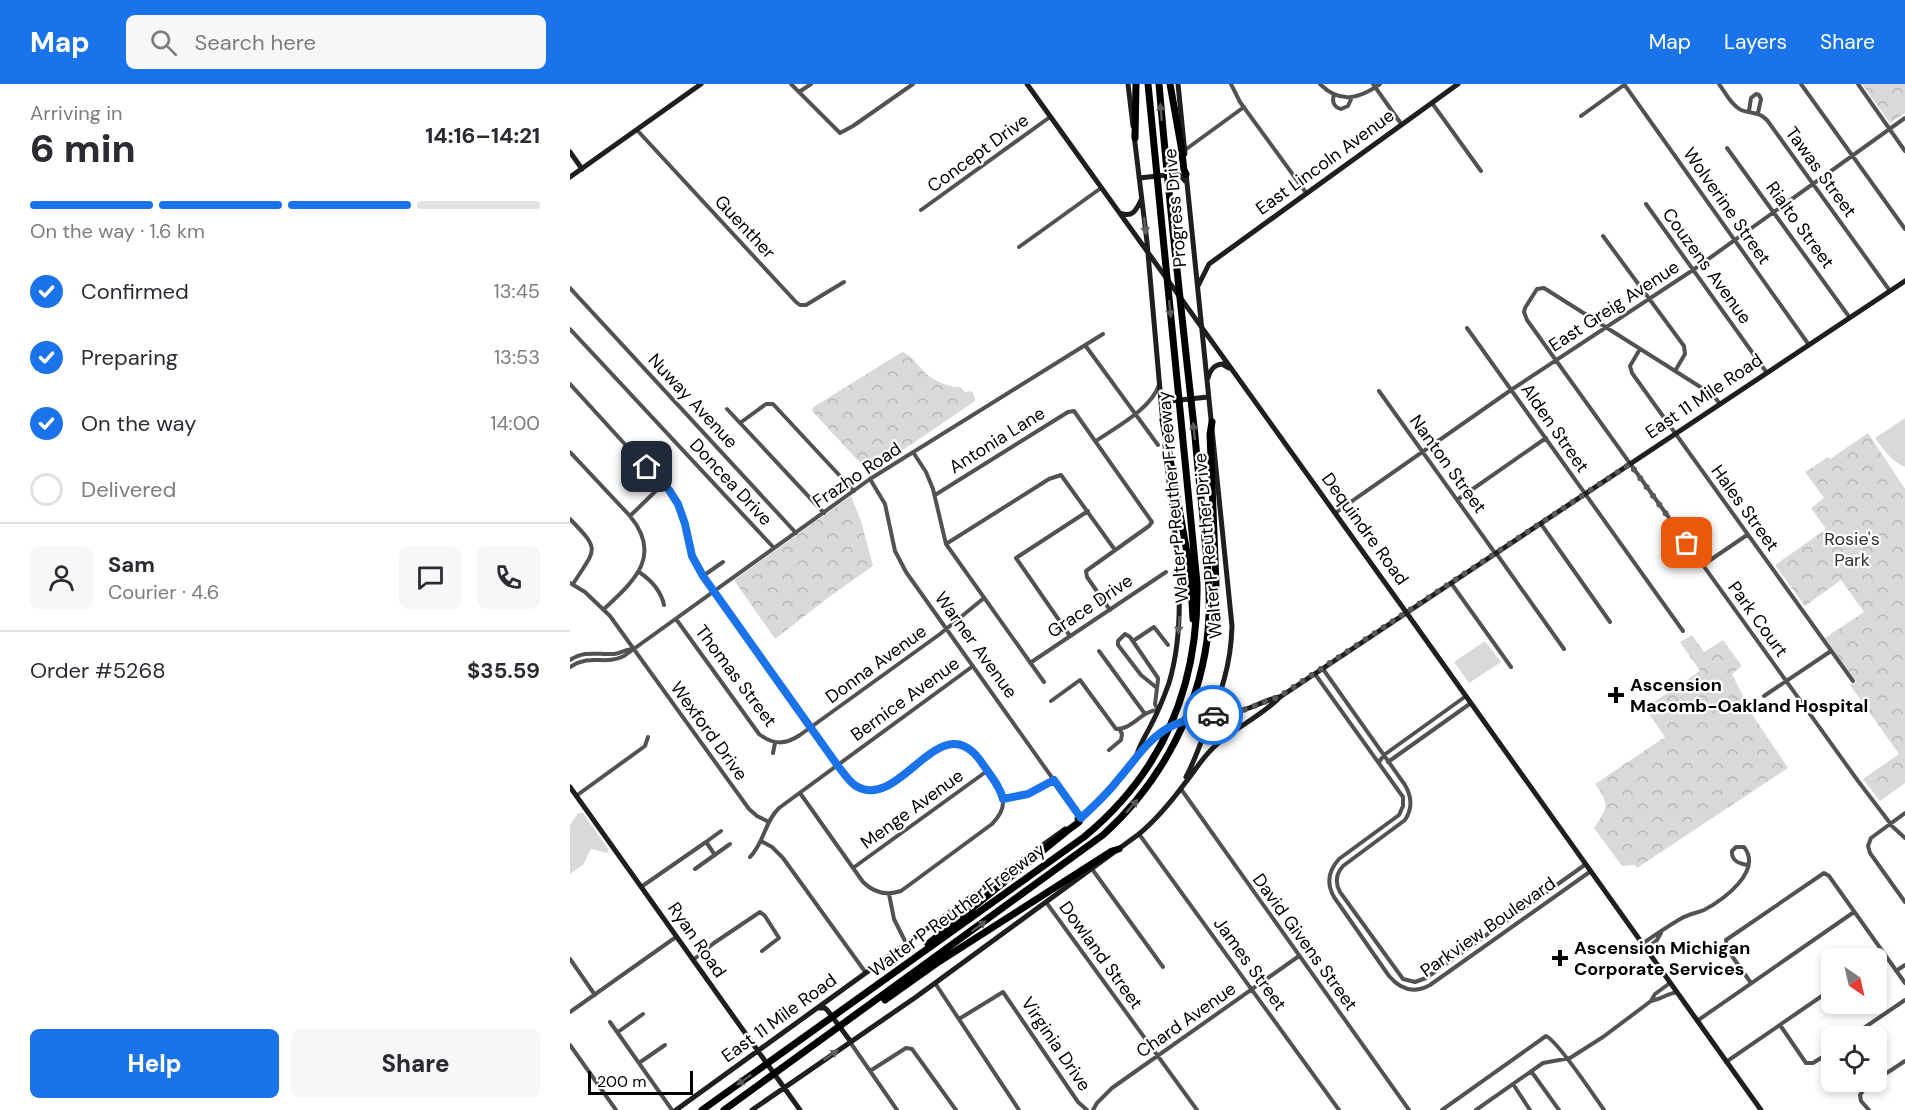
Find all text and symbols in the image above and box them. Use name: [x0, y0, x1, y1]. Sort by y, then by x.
search box: [126, 15, 546, 69]
text: Map: [30, 24, 90, 61]
icon: search: [147, 26, 180, 59]
text: Search here: [195, 28, 316, 57]
text: Map: [1649, 28, 1691, 56]
text: Layers: [1724, 28, 1787, 56]
text: Share: [1820, 28, 1875, 56]
text: Arriving in: [30, 100, 122, 126]
one-way arrow: [1156, 102, 1166, 121]
street label: East Lincoln Avenue: [1251, 104, 1399, 220]
street label: Concept Drive: [922, 108, 1034, 198]
text: 14:16–14:21: [425, 121, 540, 150]
street label: Tawas Street: [1780, 122, 1862, 222]
text: 6 min: [30, 123, 136, 174]
street label: Wolverine Street: [1678, 143, 1776, 269]
street label: Progress Drive: [1158, 148, 1192, 268]
street label: Rialto Street: [1760, 177, 1840, 273]
street label: Guenther: [709, 190, 781, 264]
street label: Couzens Avenue: [1657, 203, 1757, 329]
one-way arrow: [1140, 216, 1150, 235]
text: On the way · 1.6 km: [30, 218, 205, 244]
street label: East Greig Avenue: [1544, 255, 1684, 357]
icon: check: [30, 275, 63, 308]
text: Confirmed: [81, 277, 189, 306]
text: 13:45: [494, 278, 540, 304]
one-way arrow: [1165, 300, 1175, 319]
icon: check: [30, 341, 63, 374]
text: Preparing: [81, 343, 178, 372]
text: 13:53: [494, 344, 540, 370]
street label: Nuway Avenue: [643, 348, 743, 454]
street label: East 11 Mile Road: [1641, 348, 1767, 444]
street label: Alden Street: [1515, 379, 1595, 477]
street label: Walter P Reuther Freeway: [1152, 390, 1194, 604]
street label: Antonia Lane: [944, 401, 1050, 479]
icon: check: [30, 407, 63, 440]
text: On the way: [81, 409, 196, 438]
text: 14:00: [490, 410, 540, 436]
street label: Nanton Street: [1404, 410, 1492, 518]
one-way arrow: [1189, 422, 1199, 441]
street label: Doncea Drive: [684, 433, 778, 531]
street label: Frazho Road: [808, 437, 906, 513]
pin: [621, 441, 672, 492]
icon: home: [630, 450, 663, 483]
street label: Walter P Reuther Drive: [1188, 452, 1228, 640]
street label: Hales Street: [1706, 460, 1784, 556]
street label: Dequindre Road: [1316, 468, 1414, 590]
text: Delivered: [81, 475, 176, 504]
pin: [1661, 517, 1712, 568]
icon: bag: [1670, 526, 1703, 559]
park label: Rosie's Park: [1824, 527, 1880, 572]
button: person: [30, 546, 93, 609]
button: chat: [399, 546, 462, 609]
button: phone: [477, 546, 540, 609]
text: Sam: [108, 550, 155, 579]
street label: Grace Drive: [1043, 569, 1137, 643]
street label: Park Court: [1722, 576, 1794, 662]
text: Courier · 4.6: [108, 579, 219, 605]
street label: Warner Avenue: [929, 587, 1023, 703]
one-way arrow: [1174, 615, 1183, 634]
street label: Donna Avenue: [821, 619, 931, 709]
street label: Thomas Street: [690, 620, 782, 732]
street label: Bernice Avenue: [846, 651, 964, 747]
text: Order #5268: [30, 656, 166, 685]
text: $35.59: [467, 656, 540, 685]
place label: Ascension Macomb-Oakland Hospital: [1630, 673, 1868, 718]
street label: Wexford Drive: [665, 677, 753, 785]
courier: [1183, 685, 1243, 745]
marker: Ascension Macomb-Oakland Hospital: [1607, 686, 1625, 704]
icon: car: [1197, 699, 1230, 732]
street label: Menge Avenue: [856, 764, 968, 854]
one-way arrow: [1125, 799, 1138, 814]
street label: Walter P Reuther Freeway: [864, 838, 1050, 982]
street label: David Givens Street: [1247, 869, 1363, 1015]
street label: Parkview Boulevard: [1416, 871, 1560, 983]
street label: Dowland Street: [1054, 896, 1148, 1014]
street label: Ryan Road: [662, 897, 732, 983]
street label: James Street: [1208, 912, 1292, 1016]
one-way arrow: [971, 921, 986, 933]
place label: Ascension Michigan Corporate Services: [1574, 936, 1750, 981]
north arrow: [1821, 948, 1887, 1014]
map controls: [1821, 948, 1887, 1092]
marker: Ascension Michigan Corporate Services: [1551, 949, 1569, 967]
street label: East 11 Mile Road: [717, 968, 841, 1068]
street label: Chard Avenue: [1131, 977, 1241, 1063]
street label: Virginia Drive: [1016, 992, 1096, 1096]
button: locate: [1821, 1026, 1887, 1092]
button: Help: [30, 1029, 279, 1098]
button: Share: [291, 1029, 540, 1098]
one-way arrow: [823, 1049, 839, 1061]
scale bar: [588, 1068, 693, 1096]
text: 200 m: [597, 1071, 646, 1092]
one-way arrow: [737, 1074, 753, 1086]

